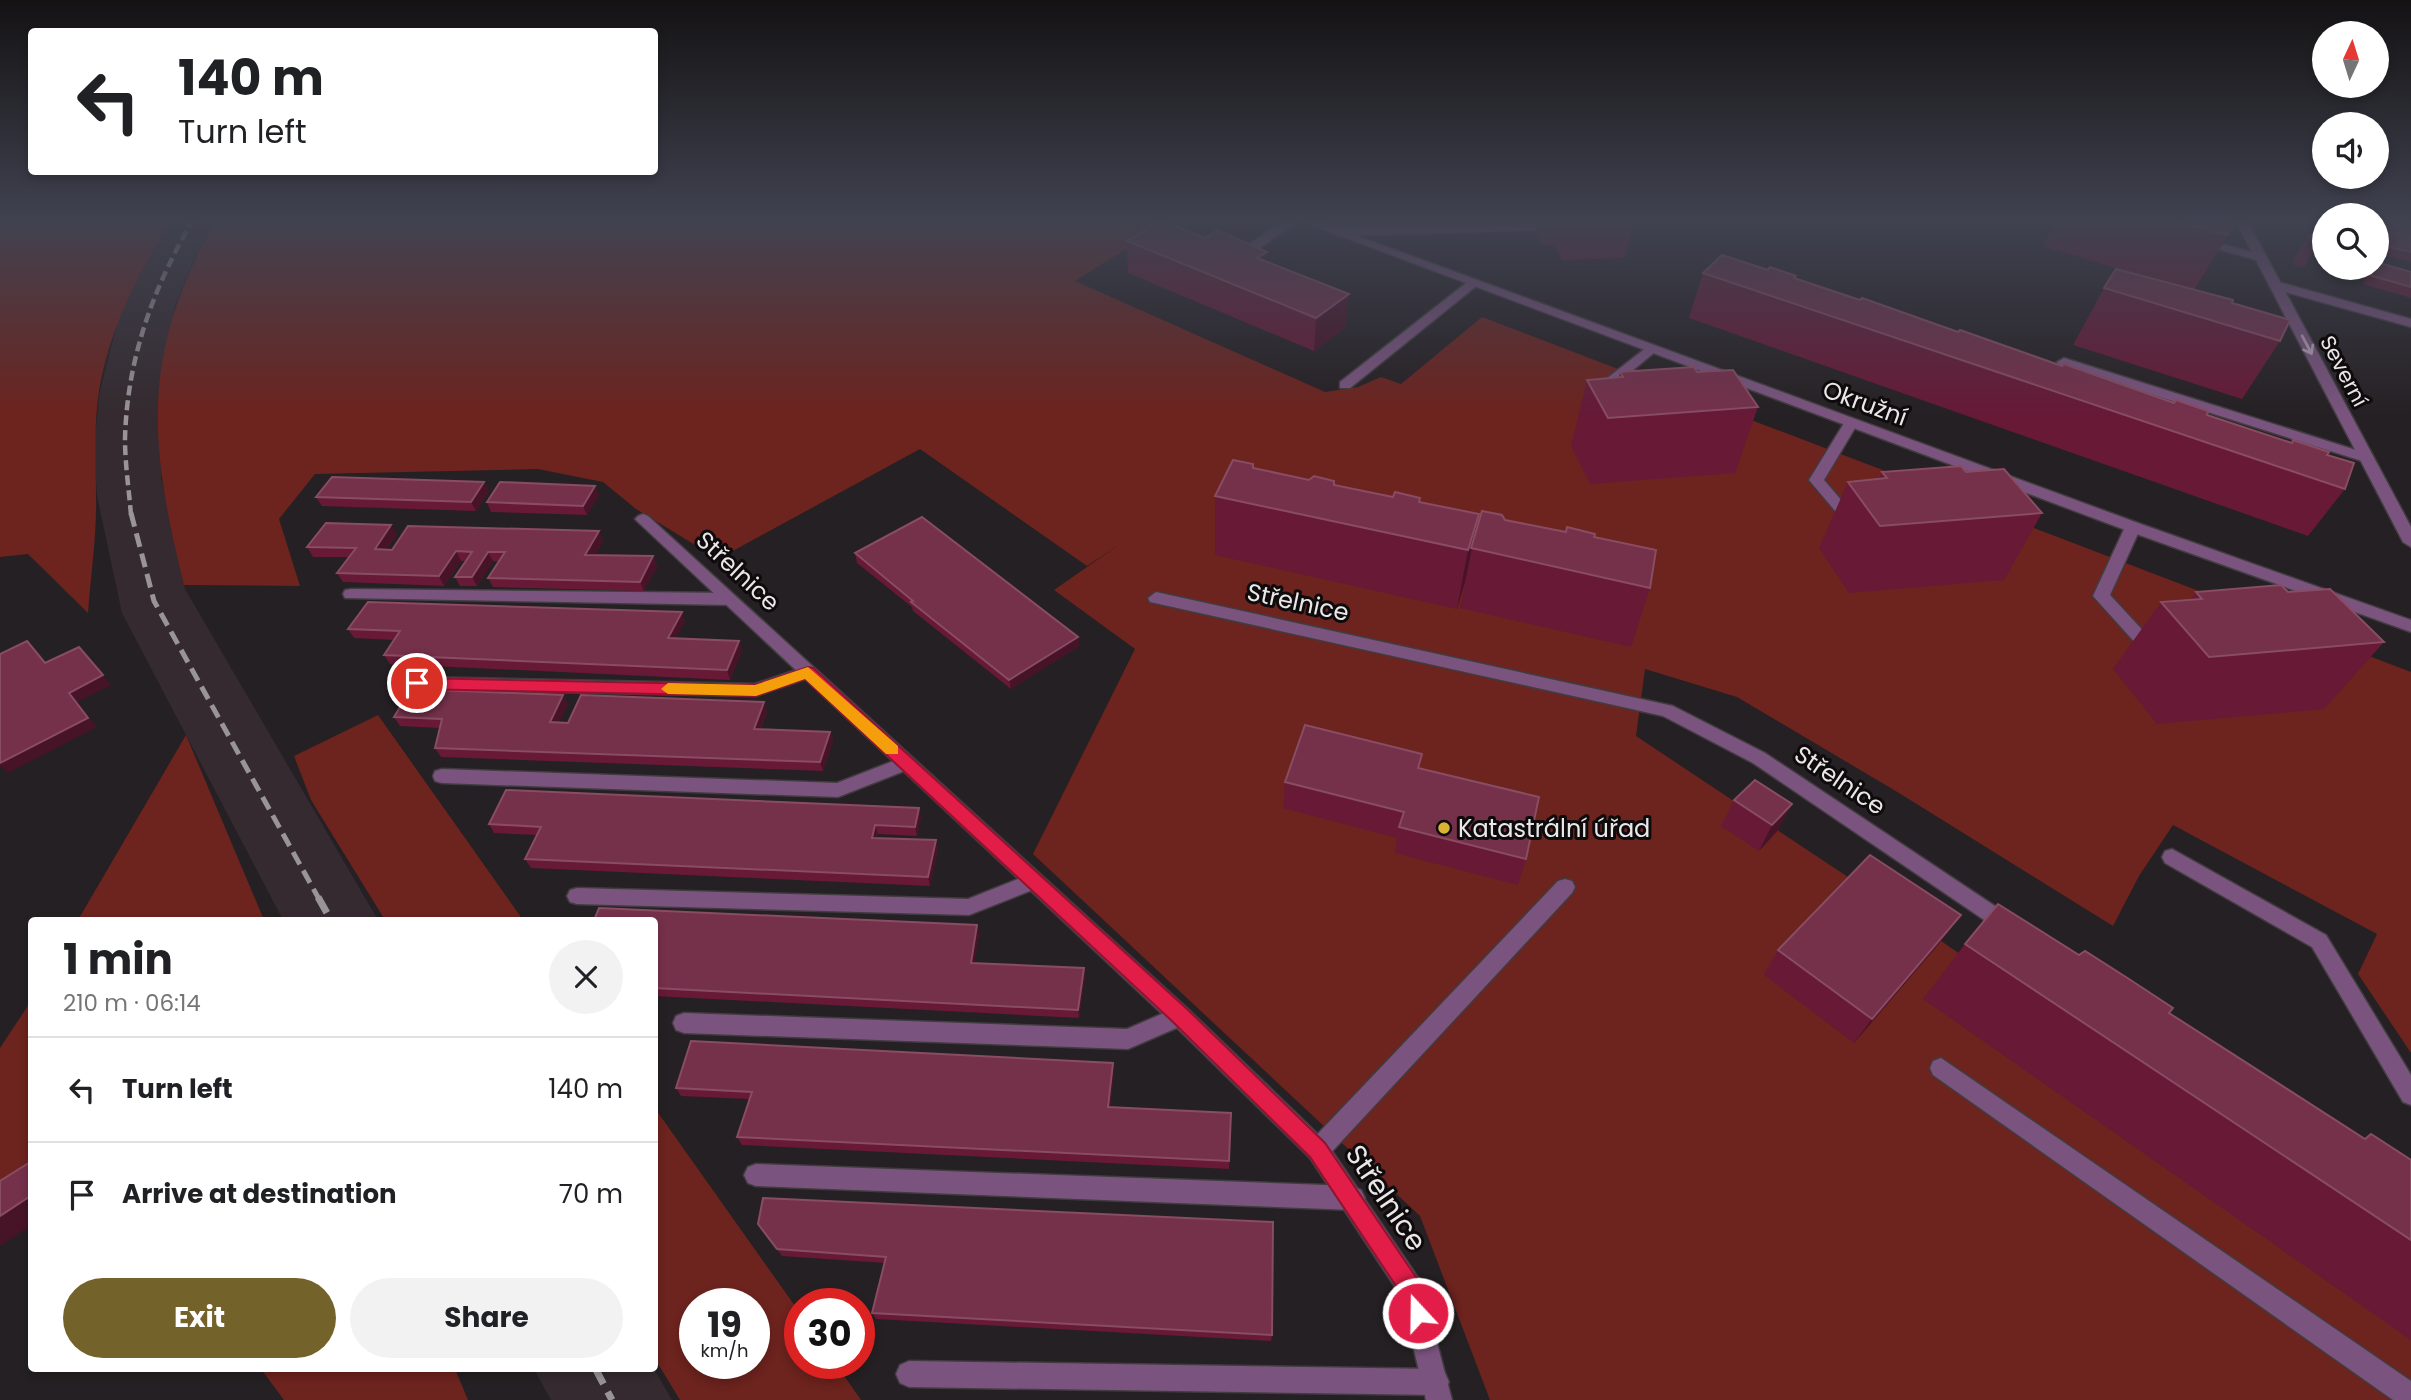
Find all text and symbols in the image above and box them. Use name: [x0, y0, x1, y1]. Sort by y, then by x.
north arrow: [2312, 21, 2389, 98]
map controls: [2312, 21, 2389, 280]
text: 140 m: [178, 44, 324, 112]
icon: left: [63, 56, 154, 147]
text: Turn left: [178, 109, 307, 154]
button: sound: [2312, 112, 2389, 189]
button: search: [2312, 203, 2389, 280]
street label: Severní: [2313, 330, 2375, 412]
one-way arrow: [2300, 334, 2314, 355]
street label: Okružní: [1818, 372, 1912, 434]
street label: Střelnice: [689, 524, 787, 618]
street label: Střelnice: [1244, 575, 1352, 629]
pin: [387, 653, 447, 713]
icon: arrive: [398, 664, 436, 702]
street label: Střelnice: [1788, 737, 1892, 823]
place label: Katastrální úřad: [1458, 812, 1650, 845]
marker: Katastrální úřad: [1436, 820, 1452, 836]
text: 1 min: [63, 930, 173, 989]
button: close: [549, 940, 623, 1014]
text: 210 m · 06:14: [63, 987, 201, 1019]
icon: left: [63, 1071, 101, 1109]
text: Turn left: [122, 1071, 233, 1107]
text: 140 m: [548, 1071, 623, 1107]
street label: Střelnice: [1336, 1137, 1436, 1259]
icon: arrive: [63, 1176, 101, 1214]
text: Arrive at destination: [122, 1176, 397, 1212]
text: 70 m: [559, 1176, 623, 1212]
position arrow: [1381, 1276, 1455, 1350]
button: Exit: [63, 1278, 336, 1358]
button: Share: [350, 1278, 623, 1358]
speed limit sign: 30: [784, 1288, 875, 1379]
text: 19: [707, 1300, 742, 1349]
text: km/h: [701, 1338, 748, 1363]

